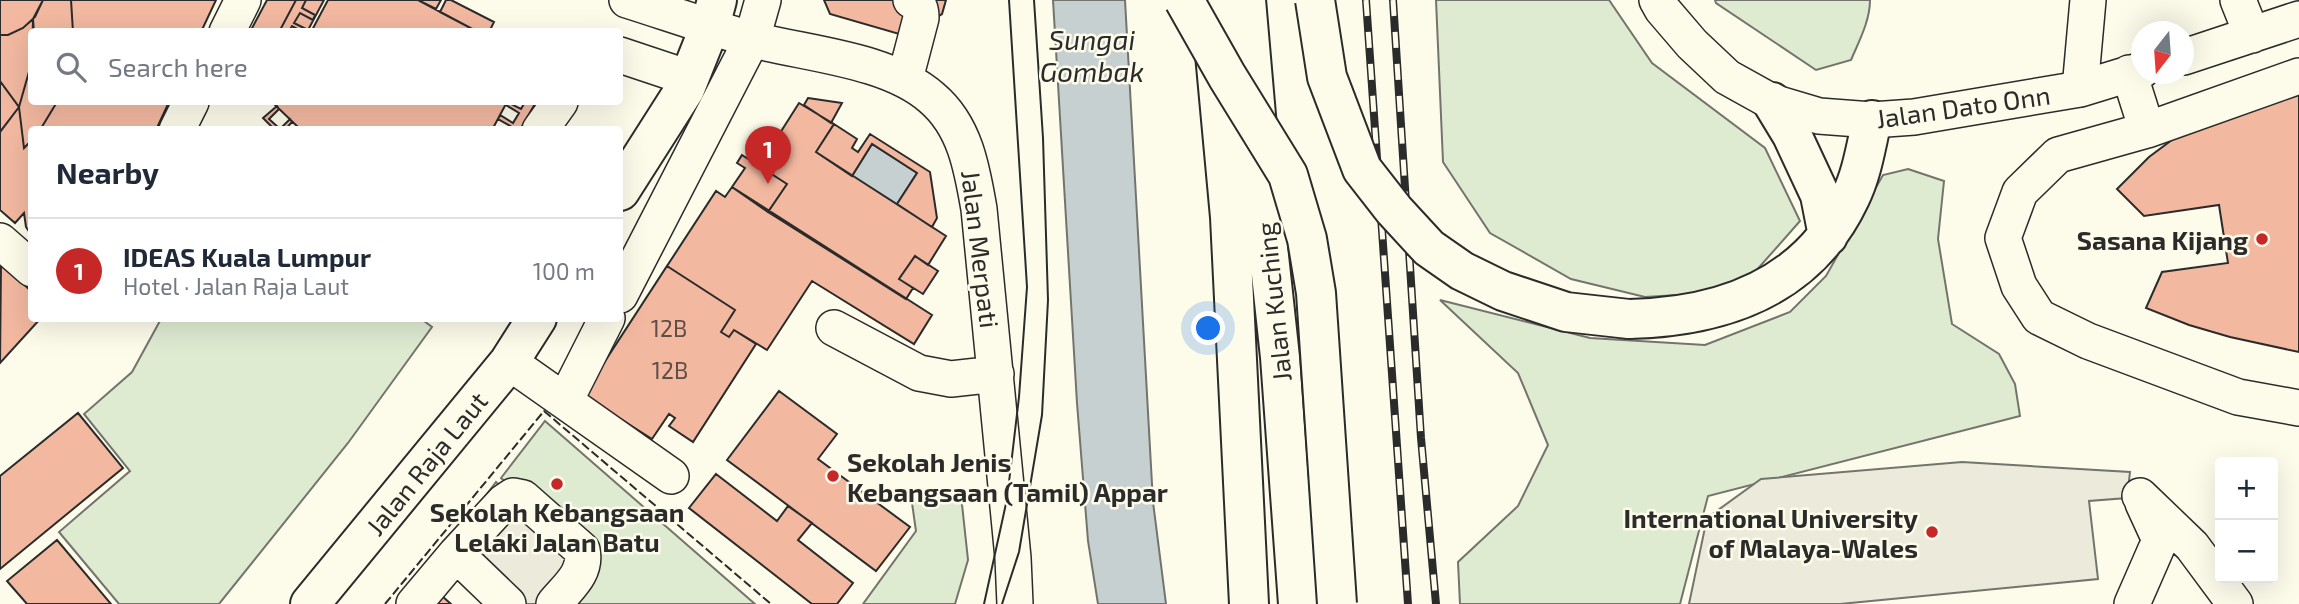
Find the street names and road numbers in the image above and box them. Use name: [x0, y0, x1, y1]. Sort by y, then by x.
street label: Jalan Dato Onn: [1874, 78, 2052, 134]
street label: Jalan Merpati: [956, 168, 1006, 330]
street label: Jalan Kuching: [1249, 221, 1297, 383]
street label: Jalan Raja Laut: [359, 385, 493, 541]

